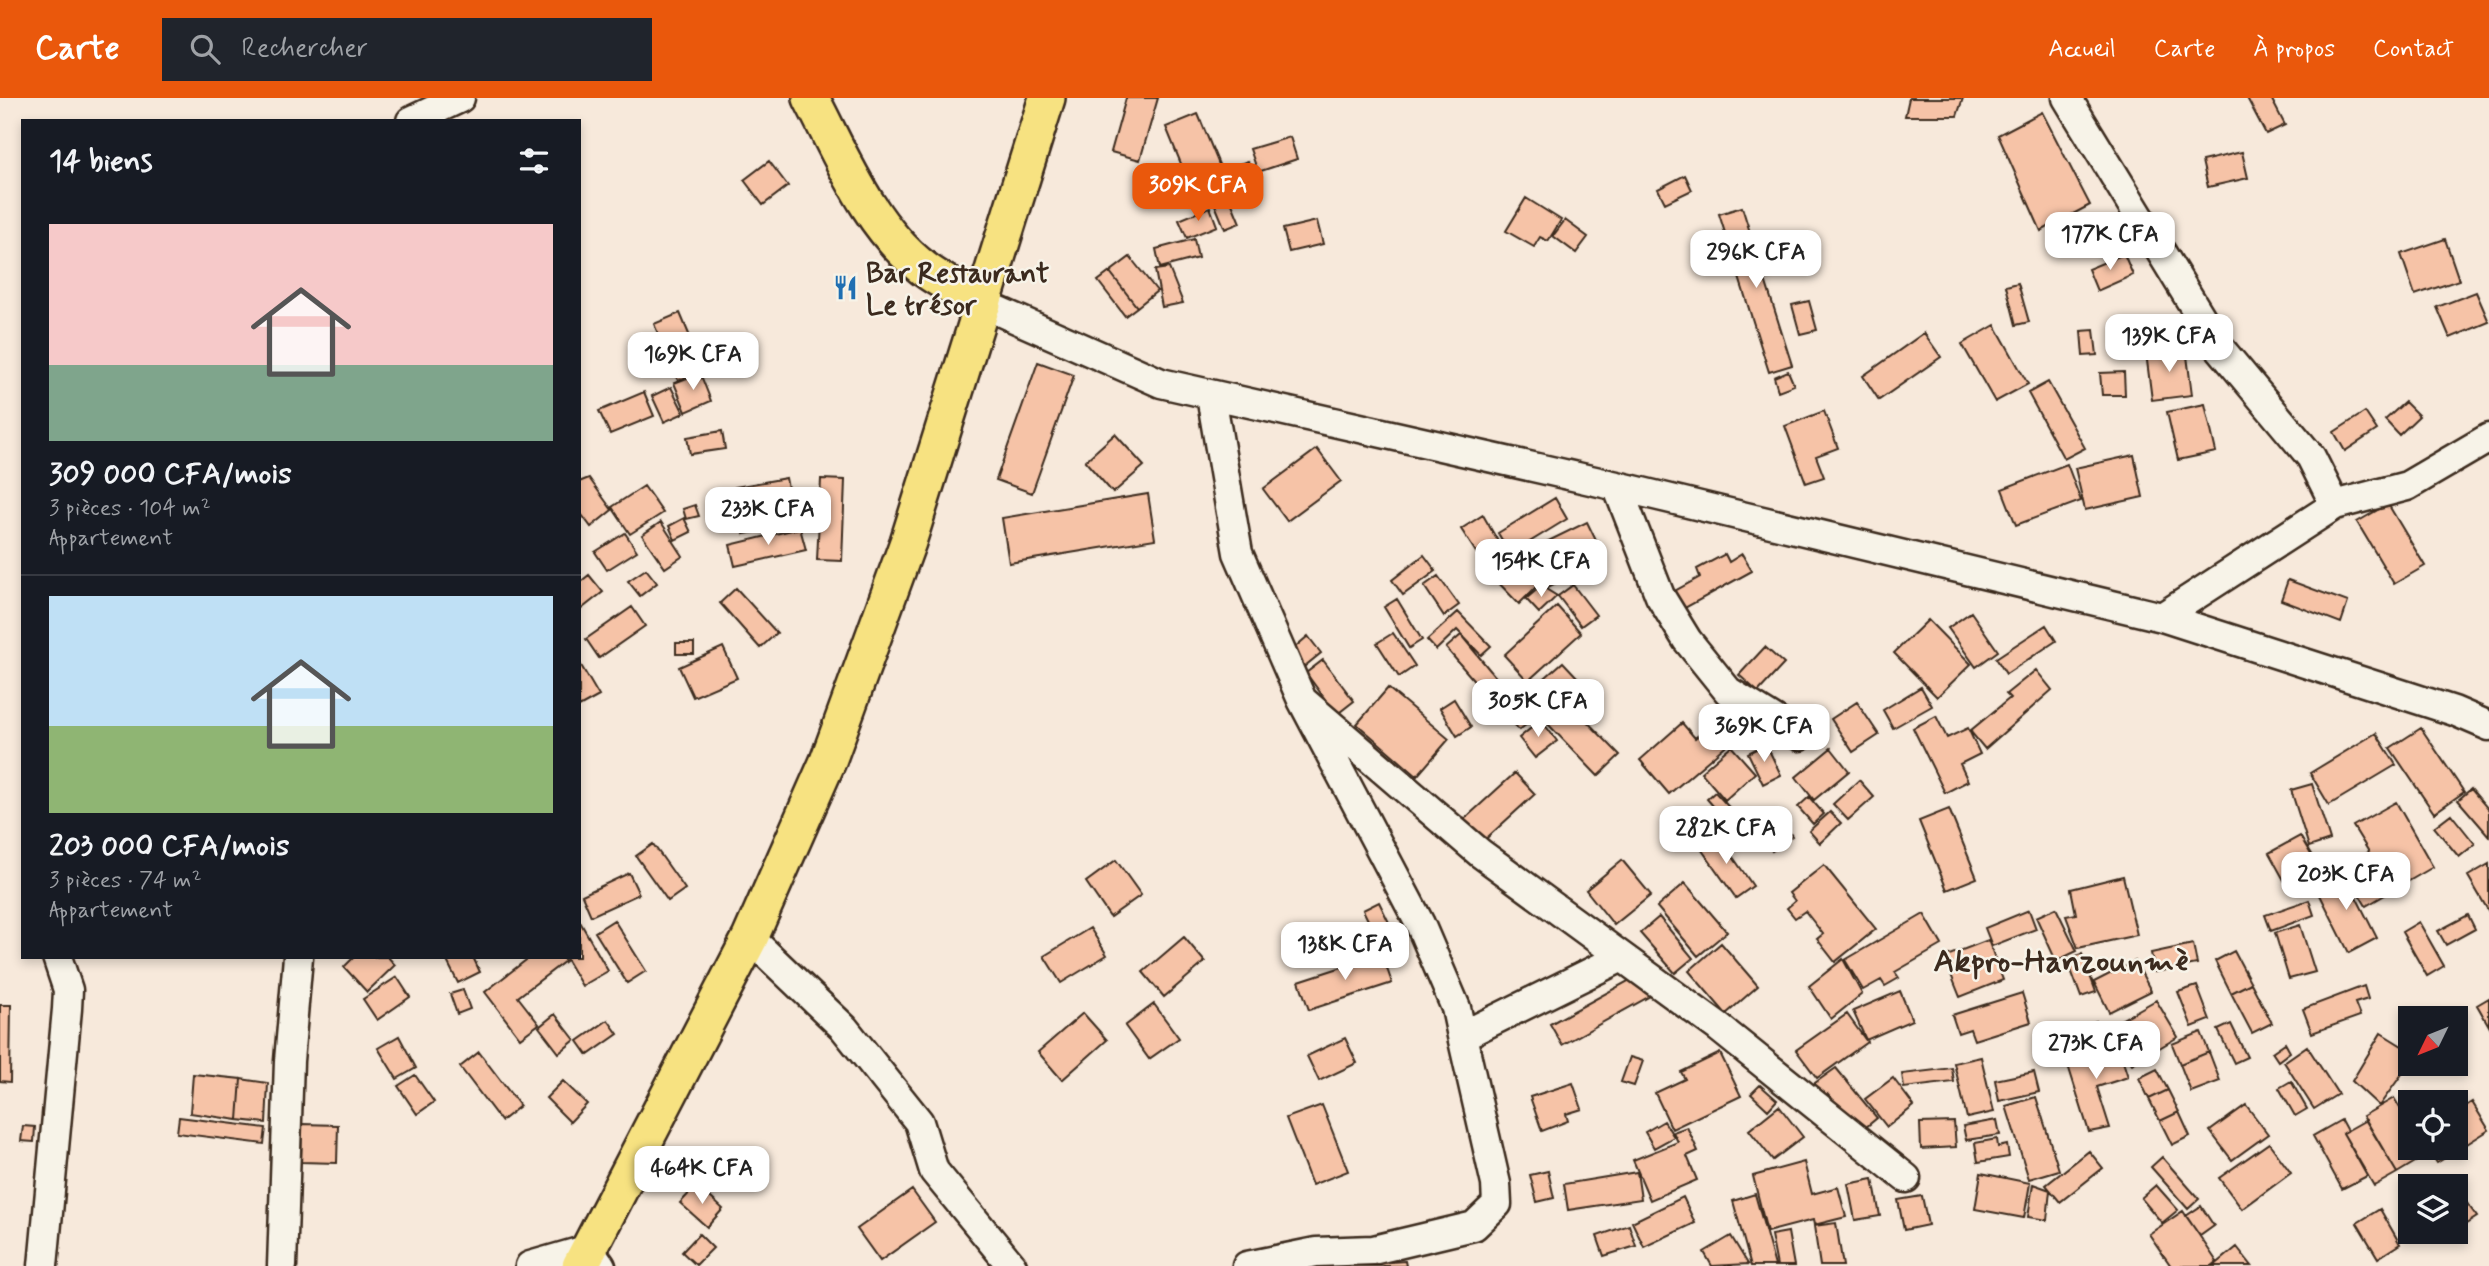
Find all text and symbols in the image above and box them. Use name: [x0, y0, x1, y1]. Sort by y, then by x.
search box: [162, 18, 652, 81]
text: Carte: [35, 27, 120, 71]
icon: search: [186, 30, 224, 68]
text: Rechercher: [242, 32, 368, 66]
text: Accueil: [2048, 34, 2116, 65]
text: Carte: [2154, 34, 2215, 65]
text: À propos: [2253, 34, 2335, 65]
text: Contact: [2373, 34, 2454, 65]
text: 14 biens: [49, 142, 153, 181]
icon: filters: [515, 142, 553, 180]
pin: 309K CFA: [1126, 164, 1270, 223]
text: 309K CFA: [1148, 171, 1248, 201]
pin: 177K CFA: [2038, 212, 2182, 272]
text: 177K CFA: [2061, 220, 2159, 250]
pin: 296K CFA: [1684, 230, 1828, 290]
text: 296K CFA: [1706, 238, 1806, 268]
place label: Bar Restaurant Le trésor: [866, 256, 1049, 325]
icon: home: [238, 269, 364, 395]
restaurant icon: Bar Restaurant Le trésor: [832, 274, 860, 302]
pin: 139K CFA: [2097, 314, 2241, 374]
text: 139K CFA: [2121, 322, 2217, 352]
pin: 169K CFA: [621, 332, 765, 392]
text: 169K CFA: [644, 340, 742, 370]
text: 309 000 CFA/mois: [49, 455, 292, 494]
pin: 233K CFA: [696, 488, 840, 547]
text: 3 pièces · 104 m²: [49, 494, 211, 524]
text: 233K CFA: [721, 495, 815, 525]
text: Appartement: [49, 524, 173, 554]
pin: 154K CFA: [1469, 540, 1613, 599]
text: 154K CFA: [1491, 547, 1591, 577]
icon: home: [238, 641, 364, 767]
pin: 305K CFA: [1466, 680, 1610, 739]
text: 305K CFA: [1488, 687, 1588, 717]
pin: 369K CFA: [1692, 704, 1836, 764]
text: 369K CFA: [1715, 712, 1813, 742]
pin: 282K CFA: [1654, 806, 1798, 866]
text: 282K CFA: [1675, 814, 1777, 844]
text: 203 000 CFA/mois: [49, 827, 289, 866]
pin: 203K CFA: [2274, 852, 2418, 912]
text: 203K CFA: [2297, 860, 2395, 890]
text: 3 pièces · 74 m²: [49, 866, 202, 896]
text: Appartement: [49, 896, 173, 926]
pin: 138K CFA: [1273, 922, 1417, 982]
text: 138K CFA: [1297, 930, 1393, 960]
district label: Akpro-Hanzounmè: [1934, 941, 2188, 983]
north arrow: [2398, 1006, 2468, 1076]
map controls: [2398, 1006, 2468, 1244]
pin: 273K CFA: [2024, 1021, 2168, 1081]
text: 273K CFA: [2048, 1029, 2144, 1059]
button: locate: [2398, 1090, 2468, 1160]
pin: 464K CFA: [630, 1146, 774, 1206]
text: 464K CFA: [650, 1154, 754, 1184]
button: layers: [2398, 1174, 2468, 1244]

